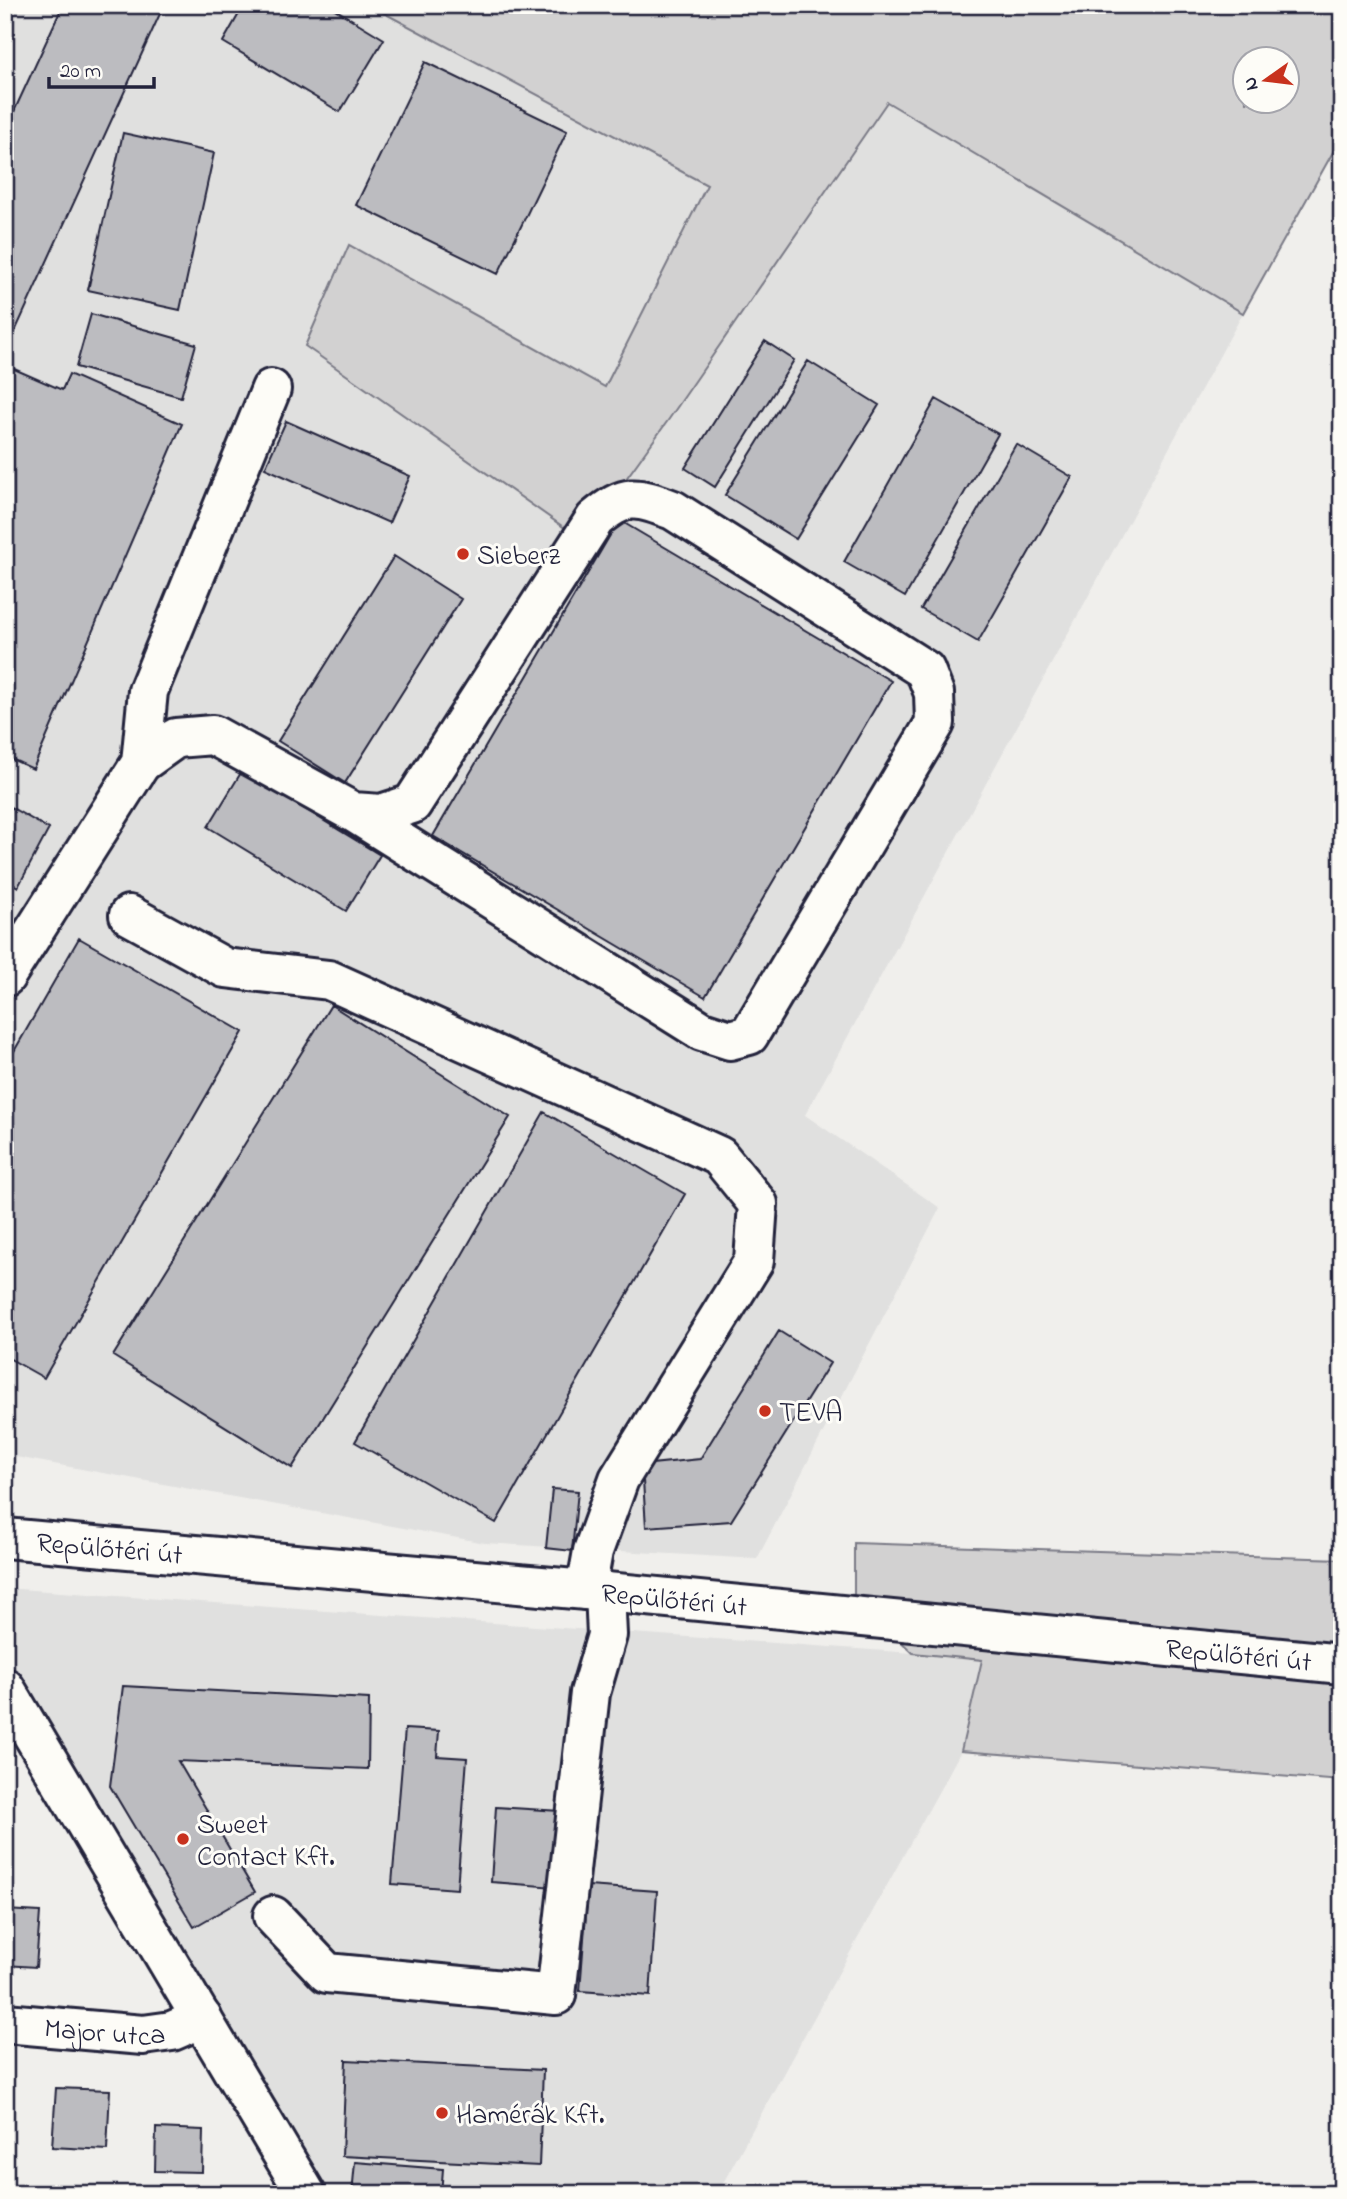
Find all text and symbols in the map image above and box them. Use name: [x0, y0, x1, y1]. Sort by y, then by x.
scale bar: [49, 46, 154, 90]
north arrow: [1232, 46, 1302, 116]
text: 20 m: [60, 57, 101, 87]
text: N: [1237, 74, 1267, 93]
place label: Sieberz: [477, 537, 561, 578]
marker: Sieberz: [455, 546, 471, 562]
place label: TEVA: [779, 1394, 842, 1435]
marker: TEVA: [757, 1403, 773, 1419]
street label: Repülőtéri út: [34, 1524, 184, 1578]
street label: Repülőtéri út: [599, 1575, 749, 1630]
street label: Repülőtéri út: [1163, 1630, 1313, 1685]
place label: Sweet Contact Kft.: [197, 1806, 335, 1879]
marker: Sweet Contact Kft.: [175, 1831, 191, 1847]
street label: Major utca: [42, 2009, 168, 2060]
place label: Hamérák Kft.: [456, 2096, 604, 2137]
marker: Hamérák Kft.: [434, 2105, 450, 2121]

